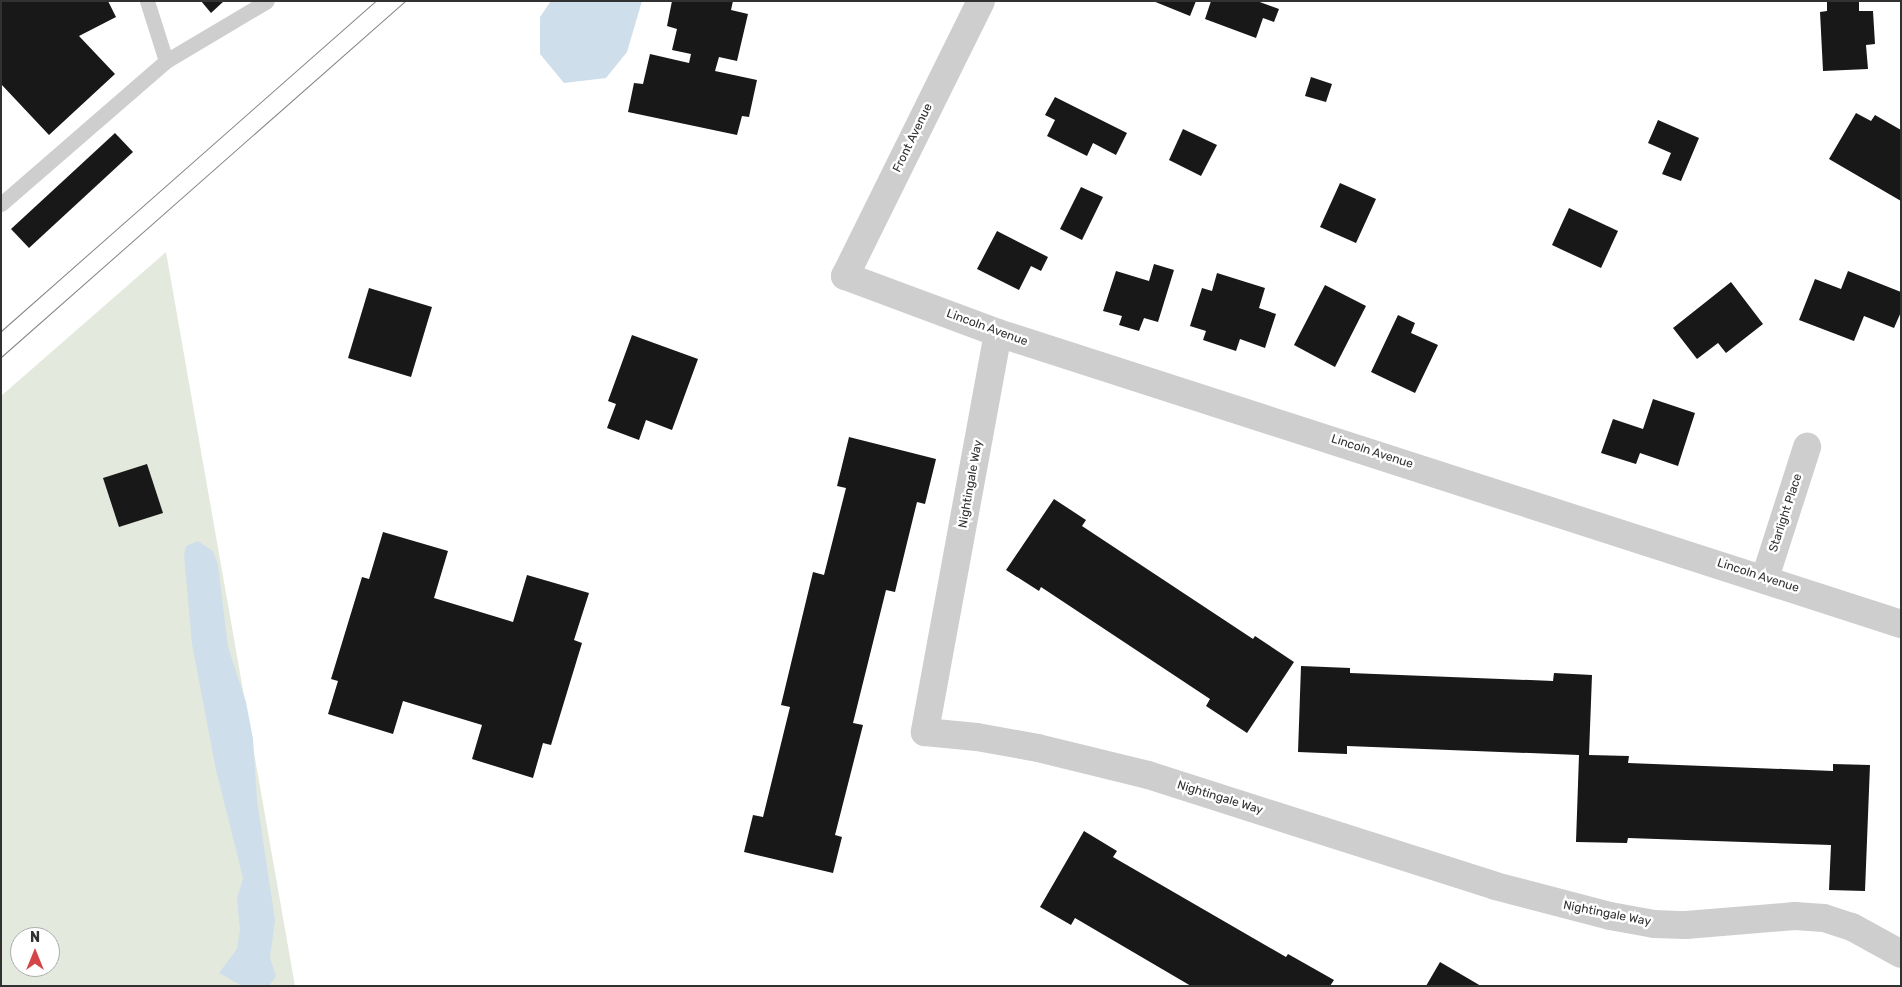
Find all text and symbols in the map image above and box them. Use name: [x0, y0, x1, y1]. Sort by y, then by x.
street label: Front Avenue: [890, 101, 936, 175]
street label: Lincoln Avenue: [944, 307, 1030, 349]
street label: Lincoln Avenue: [1329, 432, 1415, 472]
street label: Nightingale Way: [956, 439, 986, 529]
street label: Starlight Place: [1767, 472, 1805, 554]
street label: Lincoln Avenue: [1715, 556, 1801, 596]
street label: Nightingale Way: [1175, 778, 1265, 818]
street label: Nightingale Way: [1562, 898, 1652, 930]
north arrow: [10, 927, 60, 977]
text: N: [30, 929, 40, 946]

